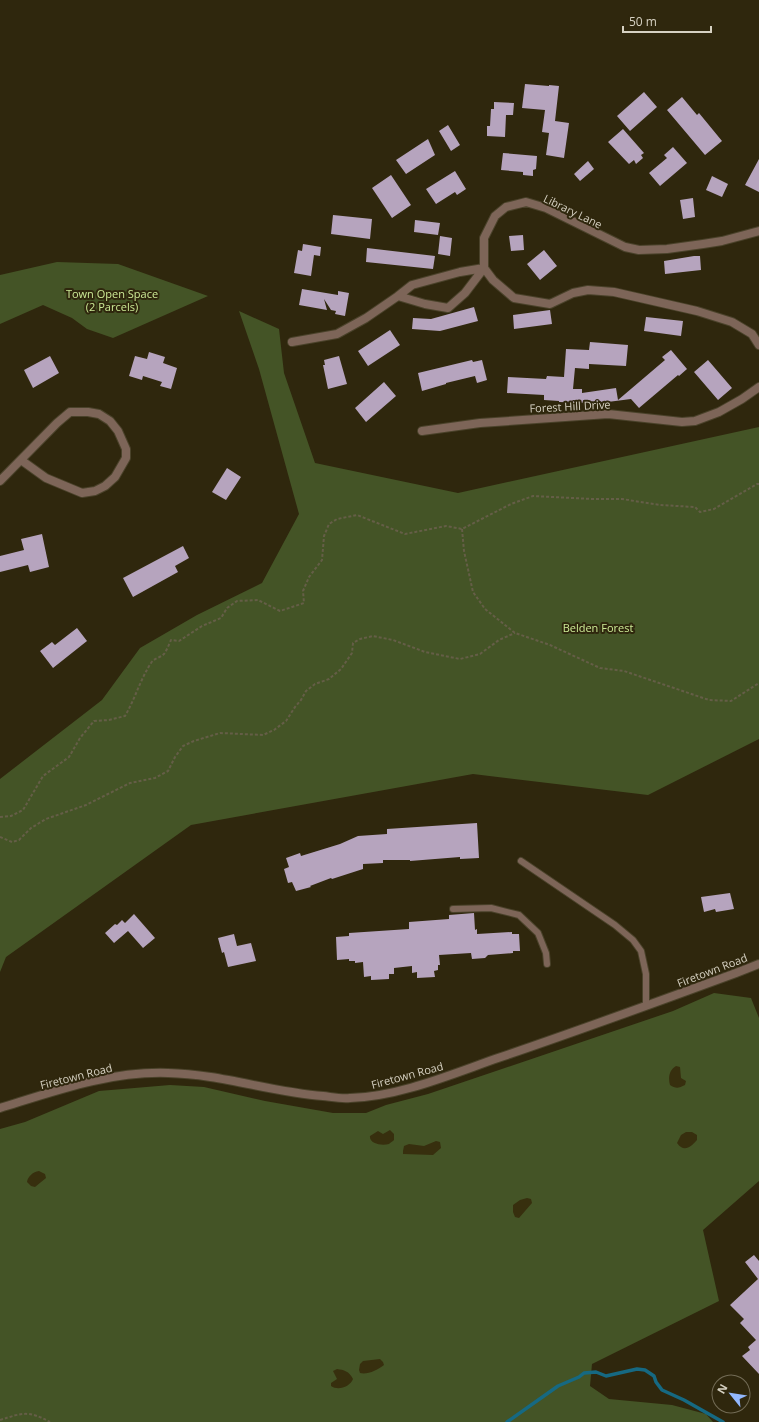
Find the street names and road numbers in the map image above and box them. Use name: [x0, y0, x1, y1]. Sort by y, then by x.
street label: Library Lane: [541, 190, 605, 232]
street label: Forest Hill Drive: [529, 396, 611, 416]
street label: Firetown Road: [675, 950, 749, 990]
street label: Firetown Road: [369, 1058, 445, 1092]
street label: Firetown Road: [38, 1060, 114, 1092]

